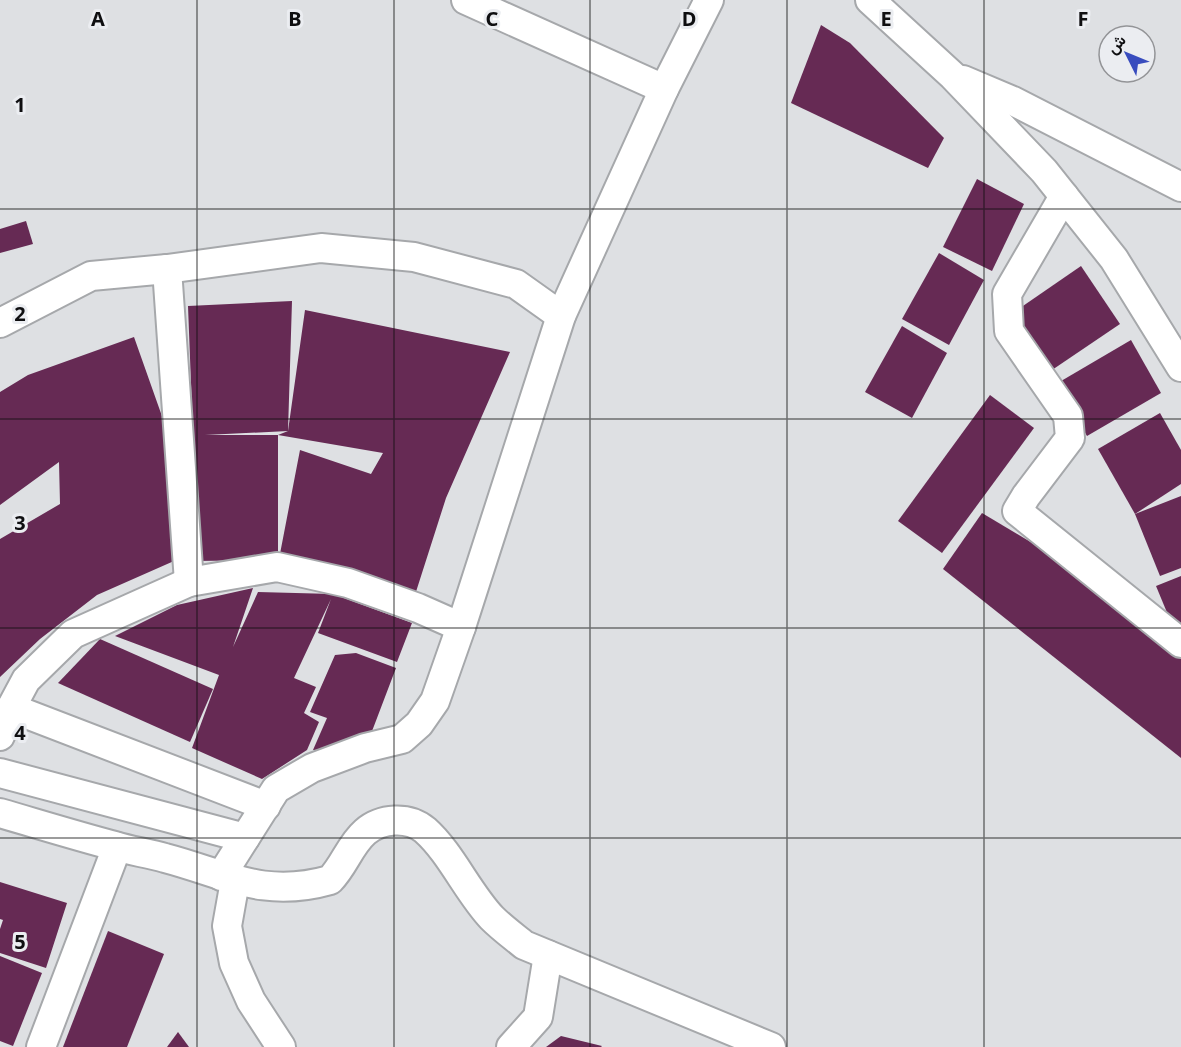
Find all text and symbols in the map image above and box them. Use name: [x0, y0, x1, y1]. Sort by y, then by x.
text: A: [91, 5, 105, 32]
text: B: [288, 5, 302, 32]
text: C: [486, 5, 499, 32]
text: D: [682, 5, 696, 32]
text: E: [880, 5, 892, 32]
text: F: [1078, 5, 1088, 32]
north arrow: [1097, 24, 1157, 84]
text: ش: [1101, 29, 1131, 58]
text: 1: [14, 91, 26, 118]
text: 2: [14, 300, 26, 327]
text: 3: [14, 509, 26, 536]
text: 4: [14, 719, 26, 746]
text: 5: [14, 928, 26, 955]

